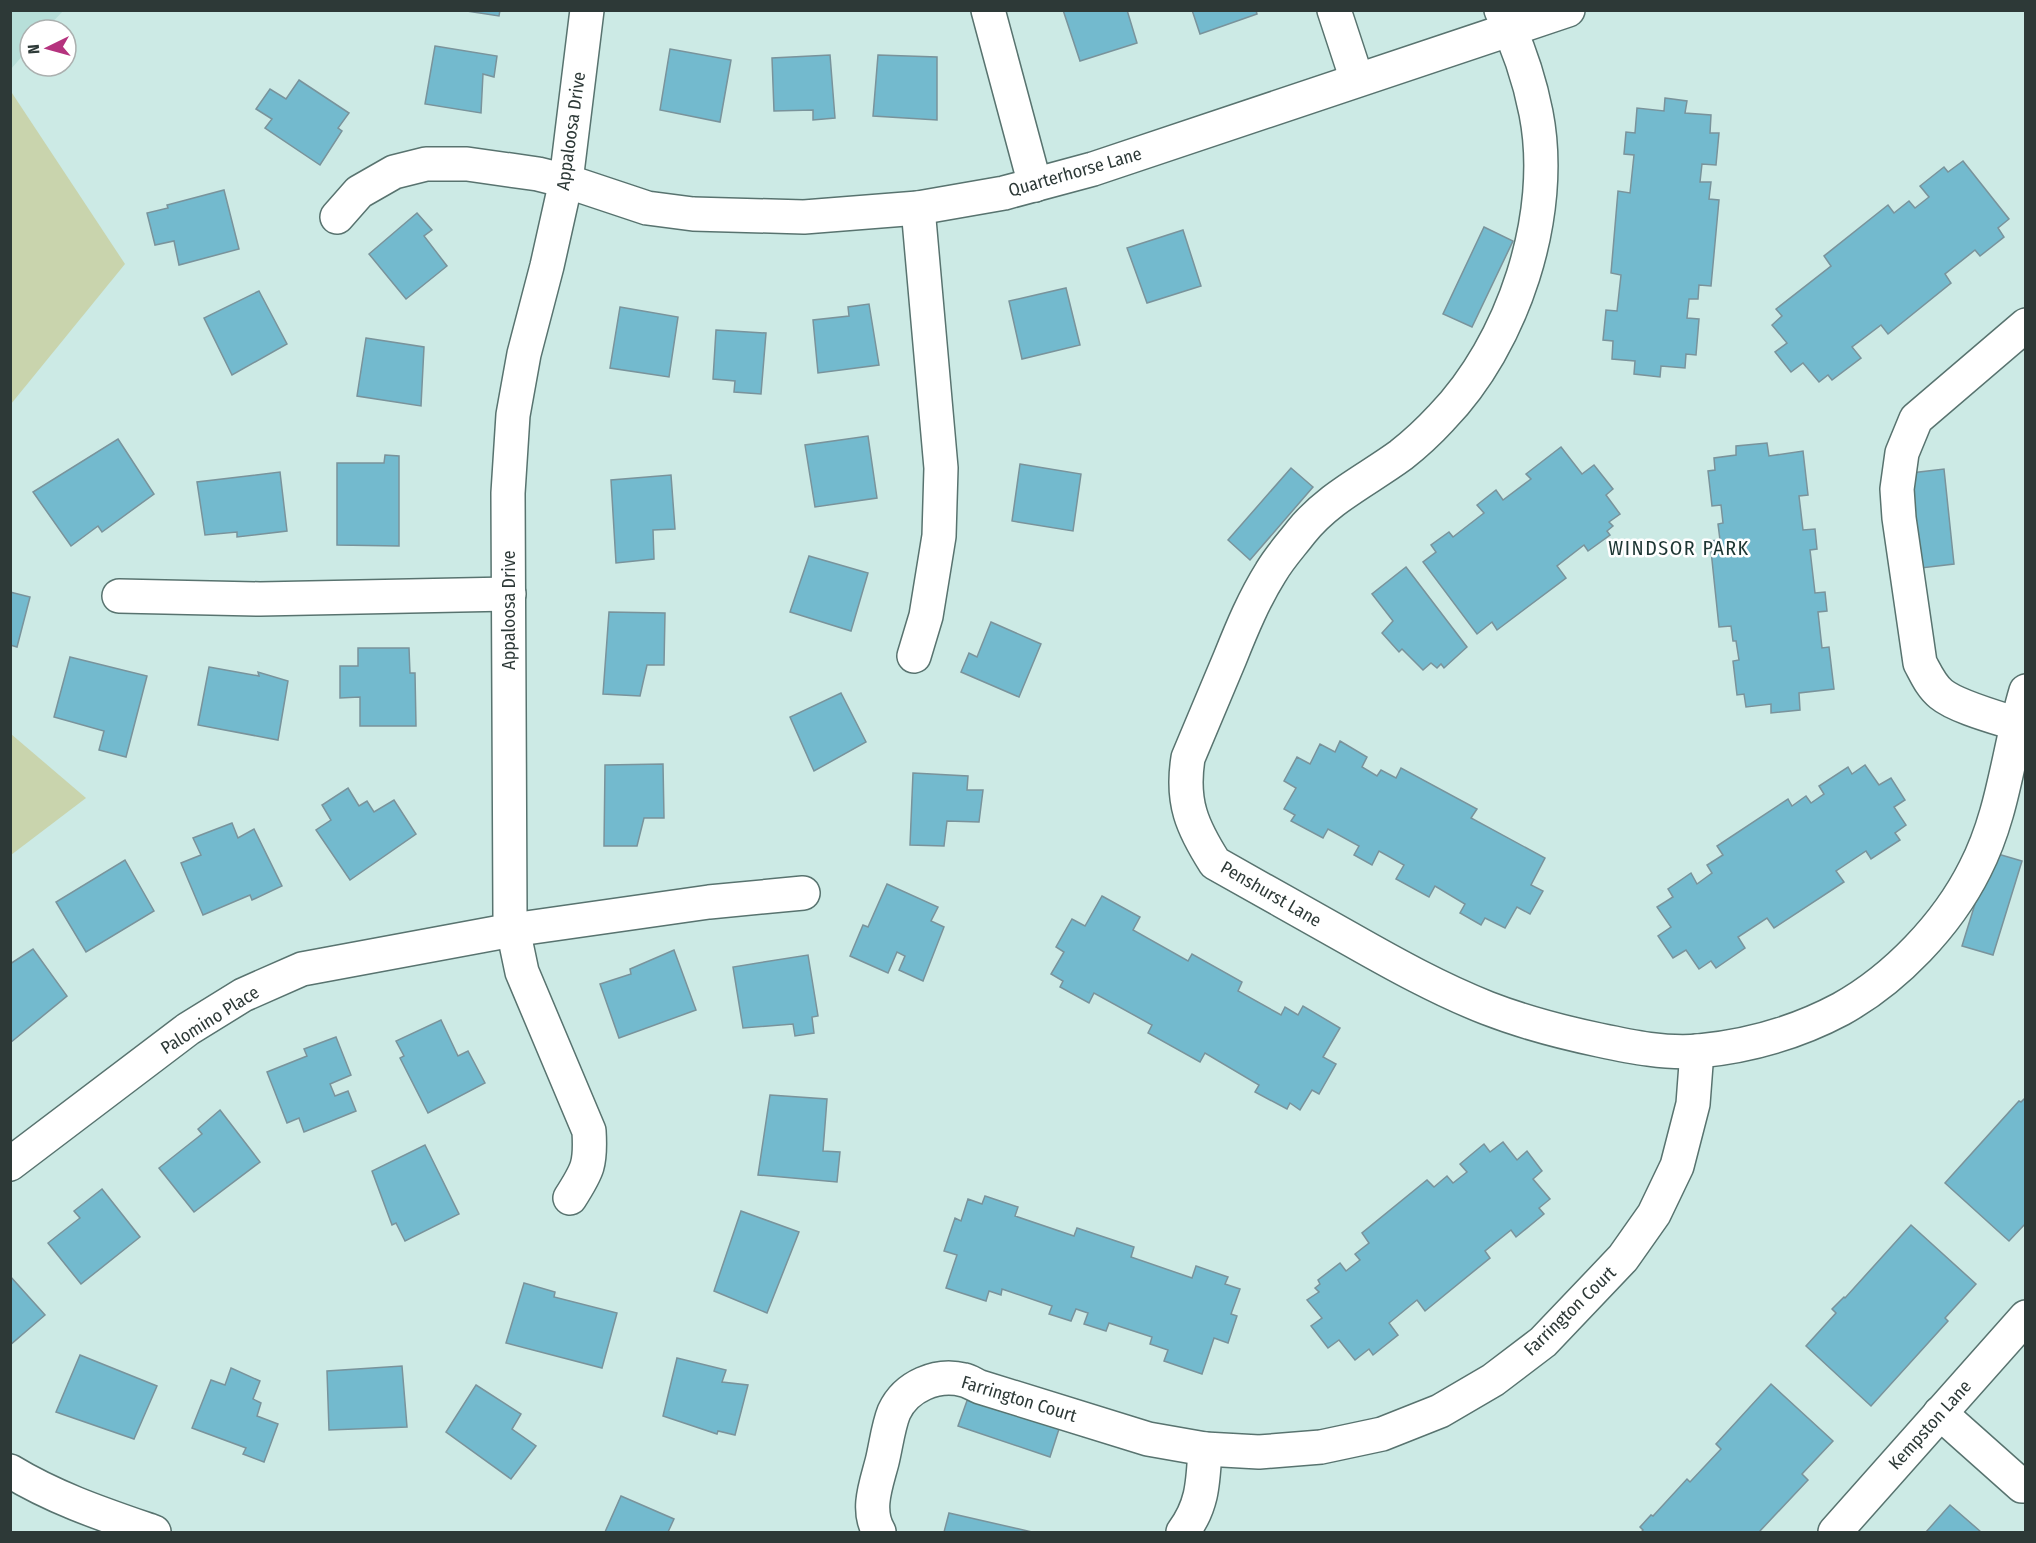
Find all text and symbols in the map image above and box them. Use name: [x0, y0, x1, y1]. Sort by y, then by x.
north arrow: [18, 18, 78, 78]
text: N: [24, 44, 43, 55]
street label: Appaloosa Drive: [552, 70, 590, 192]
street label: Quarterhorse Lane: [1006, 142, 1144, 202]
district label: WINDSOR PARK: [1608, 536, 1750, 560]
street label: Appaloosa Drive: [498, 550, 520, 670]
street label: Penshurst Lane: [1217, 856, 1325, 932]
street label: Palomino Place: [157, 981, 263, 1059]
street label: Farrington Court: [1519, 1262, 1621, 1360]
street label: Farrington Court: [959, 1371, 1079, 1427]
street label: Kempston Lane: [1884, 1376, 1976, 1474]

